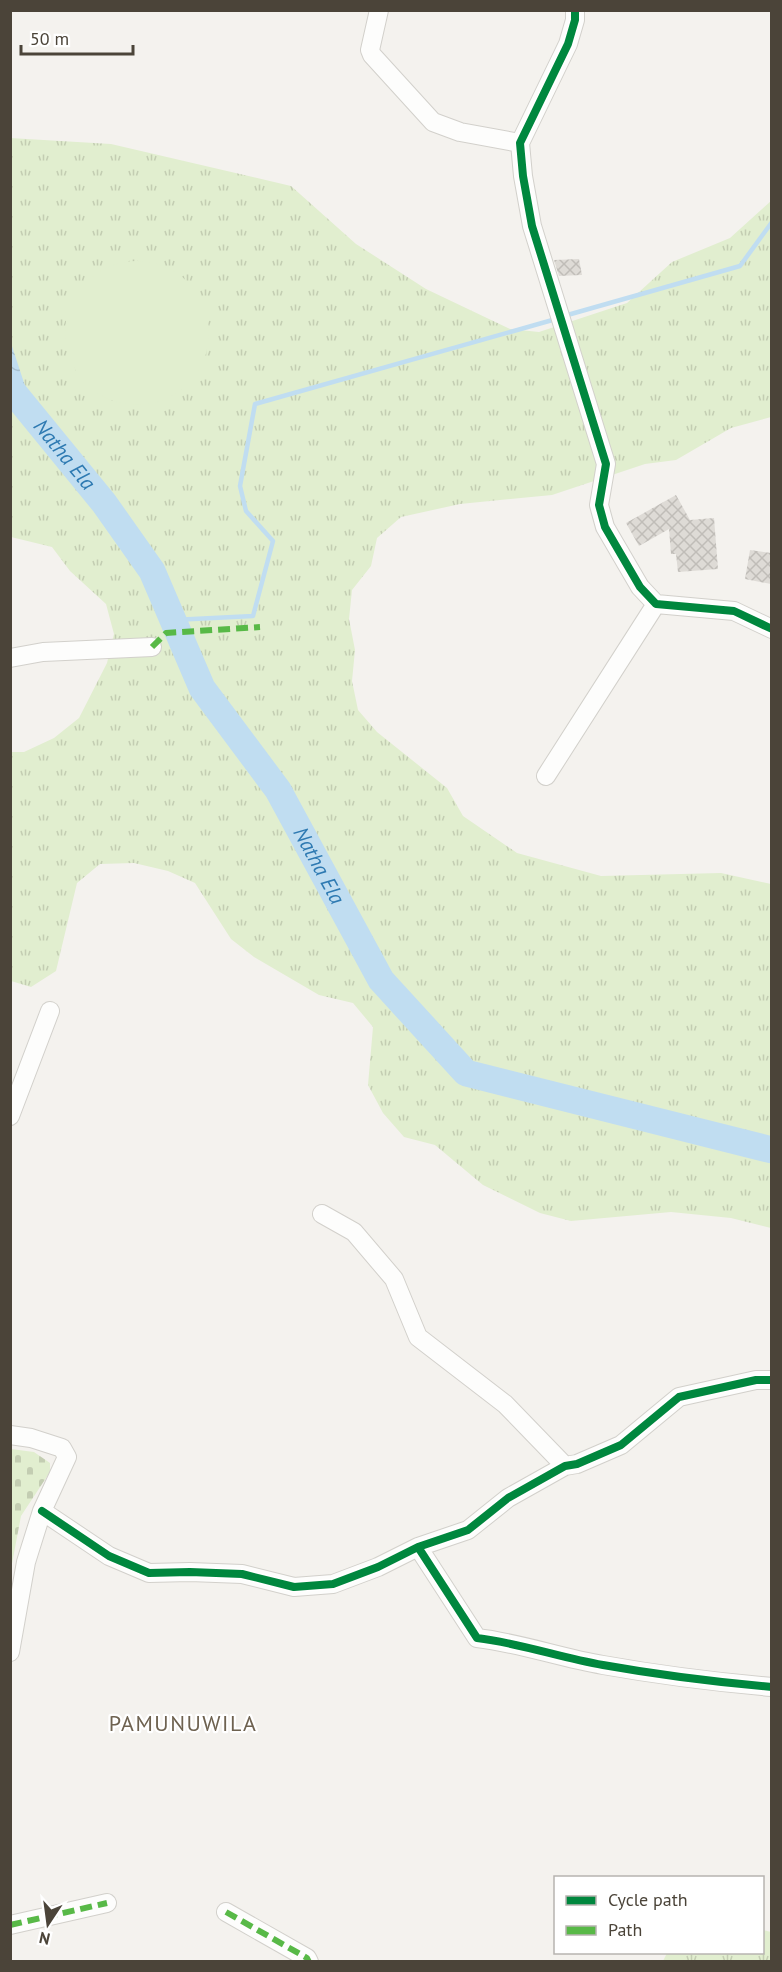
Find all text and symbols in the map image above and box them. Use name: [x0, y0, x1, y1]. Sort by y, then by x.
scale bar: [21, 18, 134, 56]
text: 50 m: [30, 27, 69, 50]
water label: Natha Ela: [28, 413, 102, 496]
water label: Natha Ela: [287, 822, 352, 909]
district label: PAMUNUWILA: [109, 1709, 257, 1737]
legend: [554, 1876, 764, 1954]
text: Cycle path: [608, 1888, 688, 1911]
north arrow: [18, 1894, 78, 1954]
text: Path: [608, 1918, 642, 1941]
text: N: [37, 1928, 52, 1950]

